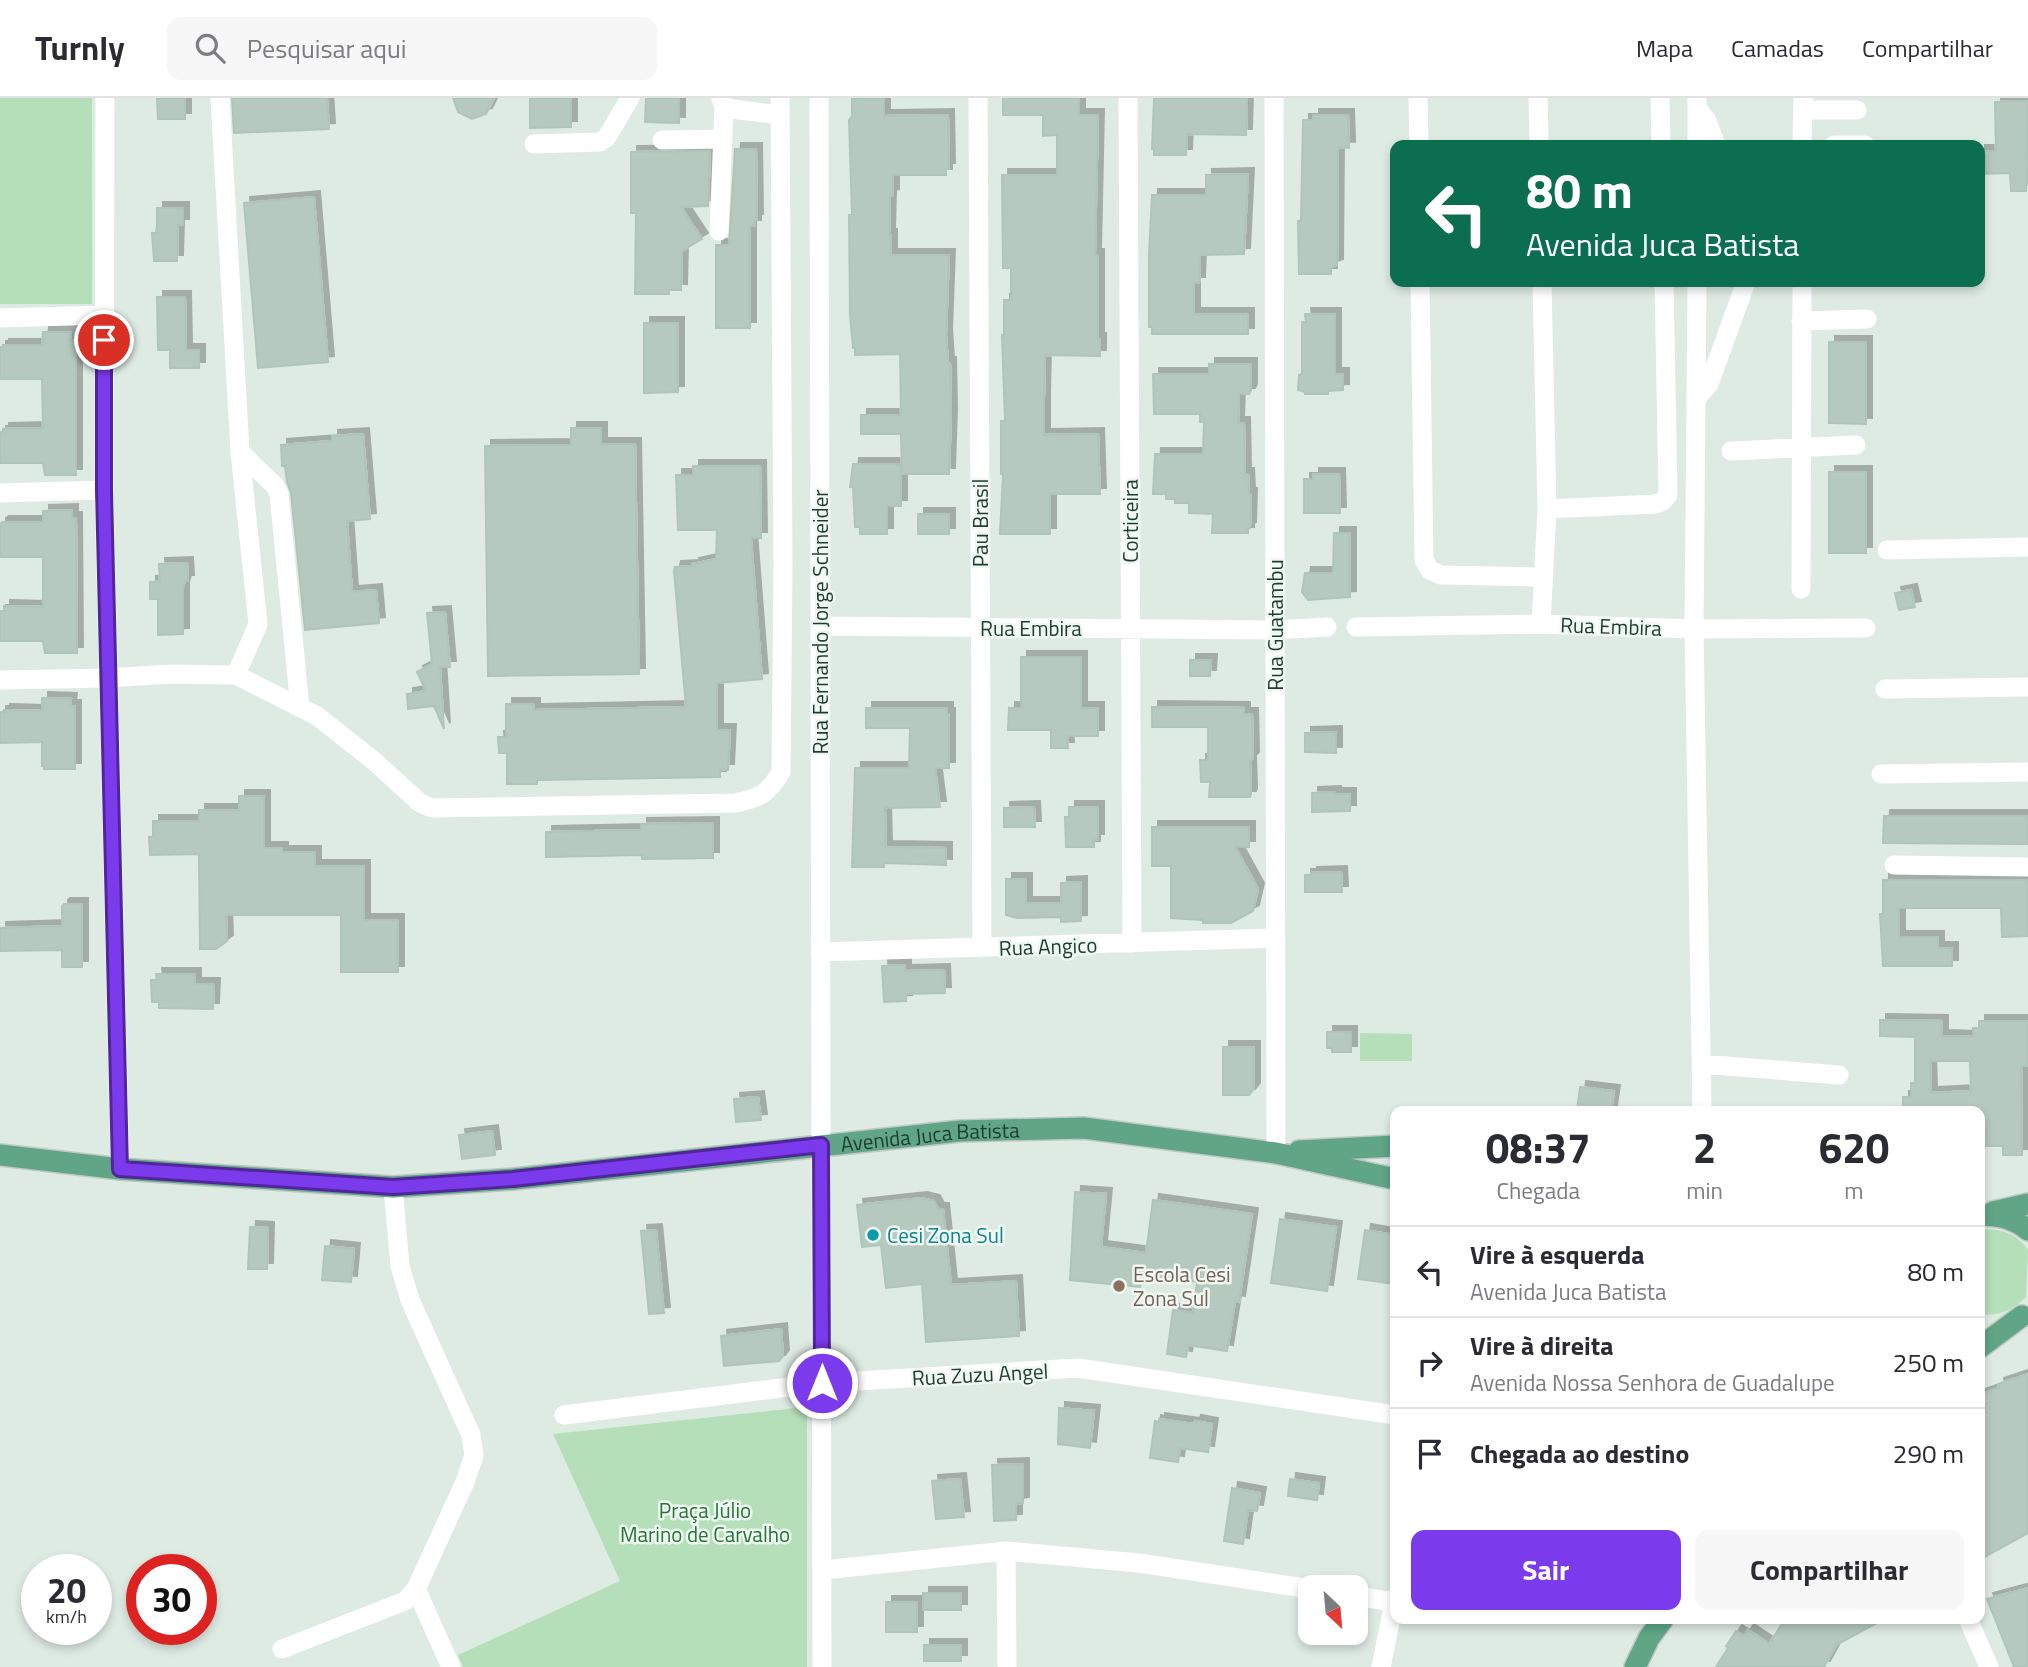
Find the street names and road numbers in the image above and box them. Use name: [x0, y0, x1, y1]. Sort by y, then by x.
street label: Pau Brasil: [964, 479, 996, 567]
street label: Corticeira: [1114, 479, 1146, 563]
street label: Rua Fernando Jorge Schneider: [804, 489, 836, 755]
street label: Rua Guatambu: [1259, 559, 1291, 691]
street label: Rua Embira: [1560, 608, 1663, 644]
street label: Rua Embira: [980, 612, 1082, 644]
street label: Rua Angico: [998, 928, 1098, 964]
street label: Avenida Juca Batista: [839, 1114, 1020, 1160]
street label: Rua Zuzu Angel: [911, 1354, 1049, 1394]

